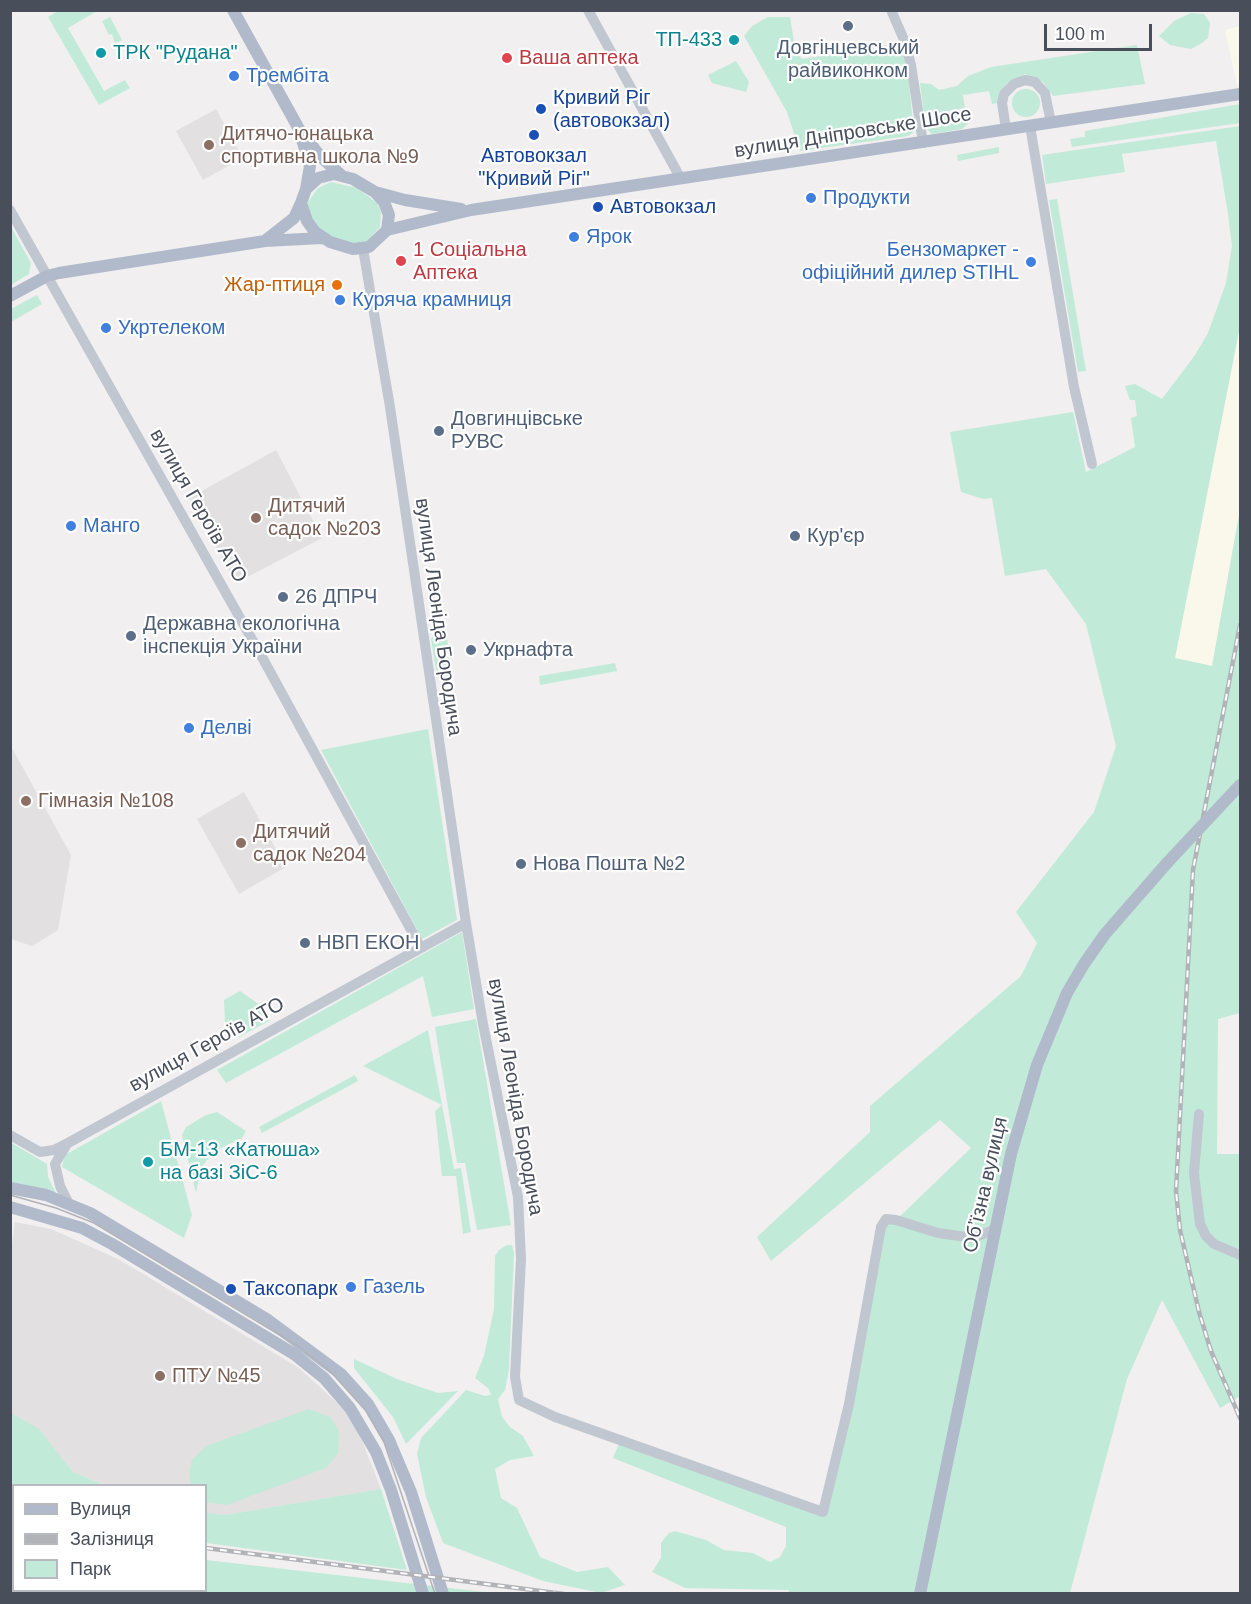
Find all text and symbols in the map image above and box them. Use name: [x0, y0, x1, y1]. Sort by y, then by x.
scale bar: [1047, 12, 1155, 50]
marker: Довгінцевський райвиконком: [841, 19, 855, 33]
text: 100 m: [1055, 24, 1105, 44]
place label: ТП-433: [655, 28, 722, 52]
marker: ТП-433: [727, 33, 741, 47]
place label: Довгінцевський райвиконком: [777, 36, 919, 83]
place label: ТРК "Рудана": [113, 41, 238, 65]
marker: ТРК "Рудана": [94, 46, 108, 60]
place label: Ваша аптека: [519, 46, 639, 70]
marker: Ваша аптека: [500, 51, 514, 65]
place label: Трембіта: [246, 64, 329, 88]
marker: Трембіта: [227, 69, 241, 83]
place label: Кривий Ріг (автовокзал): [553, 86, 670, 133]
marker: Кривий Ріг (автовокзал): [534, 102, 548, 116]
street label: вулиця Дніпровське Шосе: [733, 102, 973, 164]
place label: Дитячо-юнацька спортивна школа №9: [221, 122, 419, 169]
marker: Автовокзал "Кривий Ріг": [527, 128, 541, 142]
marker: Дитячо-юнацька спортивна школа №9: [202, 138, 216, 152]
place label: Автовокзал "Кривий Ріг": [478, 144, 590, 191]
place label: Продукти: [823, 186, 910, 210]
marker: Продукти: [804, 191, 818, 205]
place label: Автовокзал: [610, 195, 716, 219]
marker: Автовокзал: [591, 200, 605, 214]
place label: Ярок: [586, 225, 631, 249]
marker: Ярок: [567, 230, 581, 244]
place label: 1 Соціальна Аптека: [413, 238, 527, 285]
place label: Бензомаркет - офіційний дилер STIHL: [802, 238, 1019, 285]
marker: 1 Соціальна Аптека: [394, 254, 408, 268]
marker: Бензомаркет - офіційний дилер STIHL: [1024, 255, 1038, 269]
place label: Жар-птиця: [224, 273, 325, 297]
marker: Жар-птиця: [330, 278, 344, 292]
place label: Куряча крамниця: [352, 288, 512, 312]
marker: Куряча крамниця: [333, 293, 347, 307]
place label: Укртелеком: [118, 316, 225, 340]
marker: Укртелеком: [99, 321, 113, 335]
place label: Довгинцівське РУВС: [451, 407, 583, 454]
marker: Довгинцівське РУВС: [432, 424, 446, 438]
street label: вулиця Героїв АТО: [144, 425, 252, 587]
place label: Дитячий садок №203: [268, 494, 381, 541]
street label: вулиця Леоніда Бородича: [409, 496, 467, 738]
marker: Дитячий садок №203: [249, 511, 263, 525]
place label: Манго: [83, 514, 140, 538]
marker: Манго: [64, 519, 78, 533]
place label: Кур'єр: [807, 524, 865, 548]
marker: Кур'єр: [788, 529, 802, 543]
place label: 26 ДПРЧ: [295, 585, 377, 609]
marker: 26 ДПРЧ: [276, 590, 290, 604]
place label: Державна екологічна інспекція України: [143, 612, 340, 659]
marker: Державна екологічна інспекція України: [124, 629, 138, 643]
place label: Укрнафта: [483, 638, 573, 662]
marker: Укрнафта: [464, 643, 478, 657]
place label: Делві: [201, 716, 252, 740]
marker: Делві: [182, 721, 196, 735]
place label: Гімназія №108: [38, 789, 174, 813]
marker: Гімназія №108: [19, 794, 33, 808]
place label: Дитячий садок №204: [253, 820, 366, 867]
marker: Дитячий садок №204: [234, 836, 248, 850]
place label: Нова Пошта №2: [533, 852, 685, 876]
marker: Нова Пошта №2: [514, 857, 528, 871]
place label: НВП ЕКОН: [317, 931, 419, 955]
marker: НВП ЕКОН: [298, 936, 312, 950]
street label: вулиця Леоніда Бородича: [482, 977, 548, 1217]
street label: вулиця Героїв АТО: [125, 992, 289, 1098]
street label: Обʼїзна вулиця: [959, 1115, 1013, 1255]
place label: БМ-13 «Катюша» на базі ЗіС-6: [160, 1138, 320, 1185]
marker: БМ-13 «Катюша» на базі ЗіС-6: [141, 1155, 155, 1169]
place label: Газель: [363, 1275, 425, 1299]
place label: Таксопарк: [243, 1277, 338, 1301]
marker: Газель: [344, 1280, 358, 1294]
marker: Таксопарк: [224, 1282, 238, 1296]
place label: ПТУ №45: [172, 1364, 261, 1388]
marker: ПТУ №45: [153, 1369, 167, 1383]
legend: [12, 1484, 207, 1592]
text: Вулиця: [70, 1499, 131, 1519]
text: Залізниця: [70, 1529, 154, 1549]
text: Парк: [70, 1559, 111, 1579]

